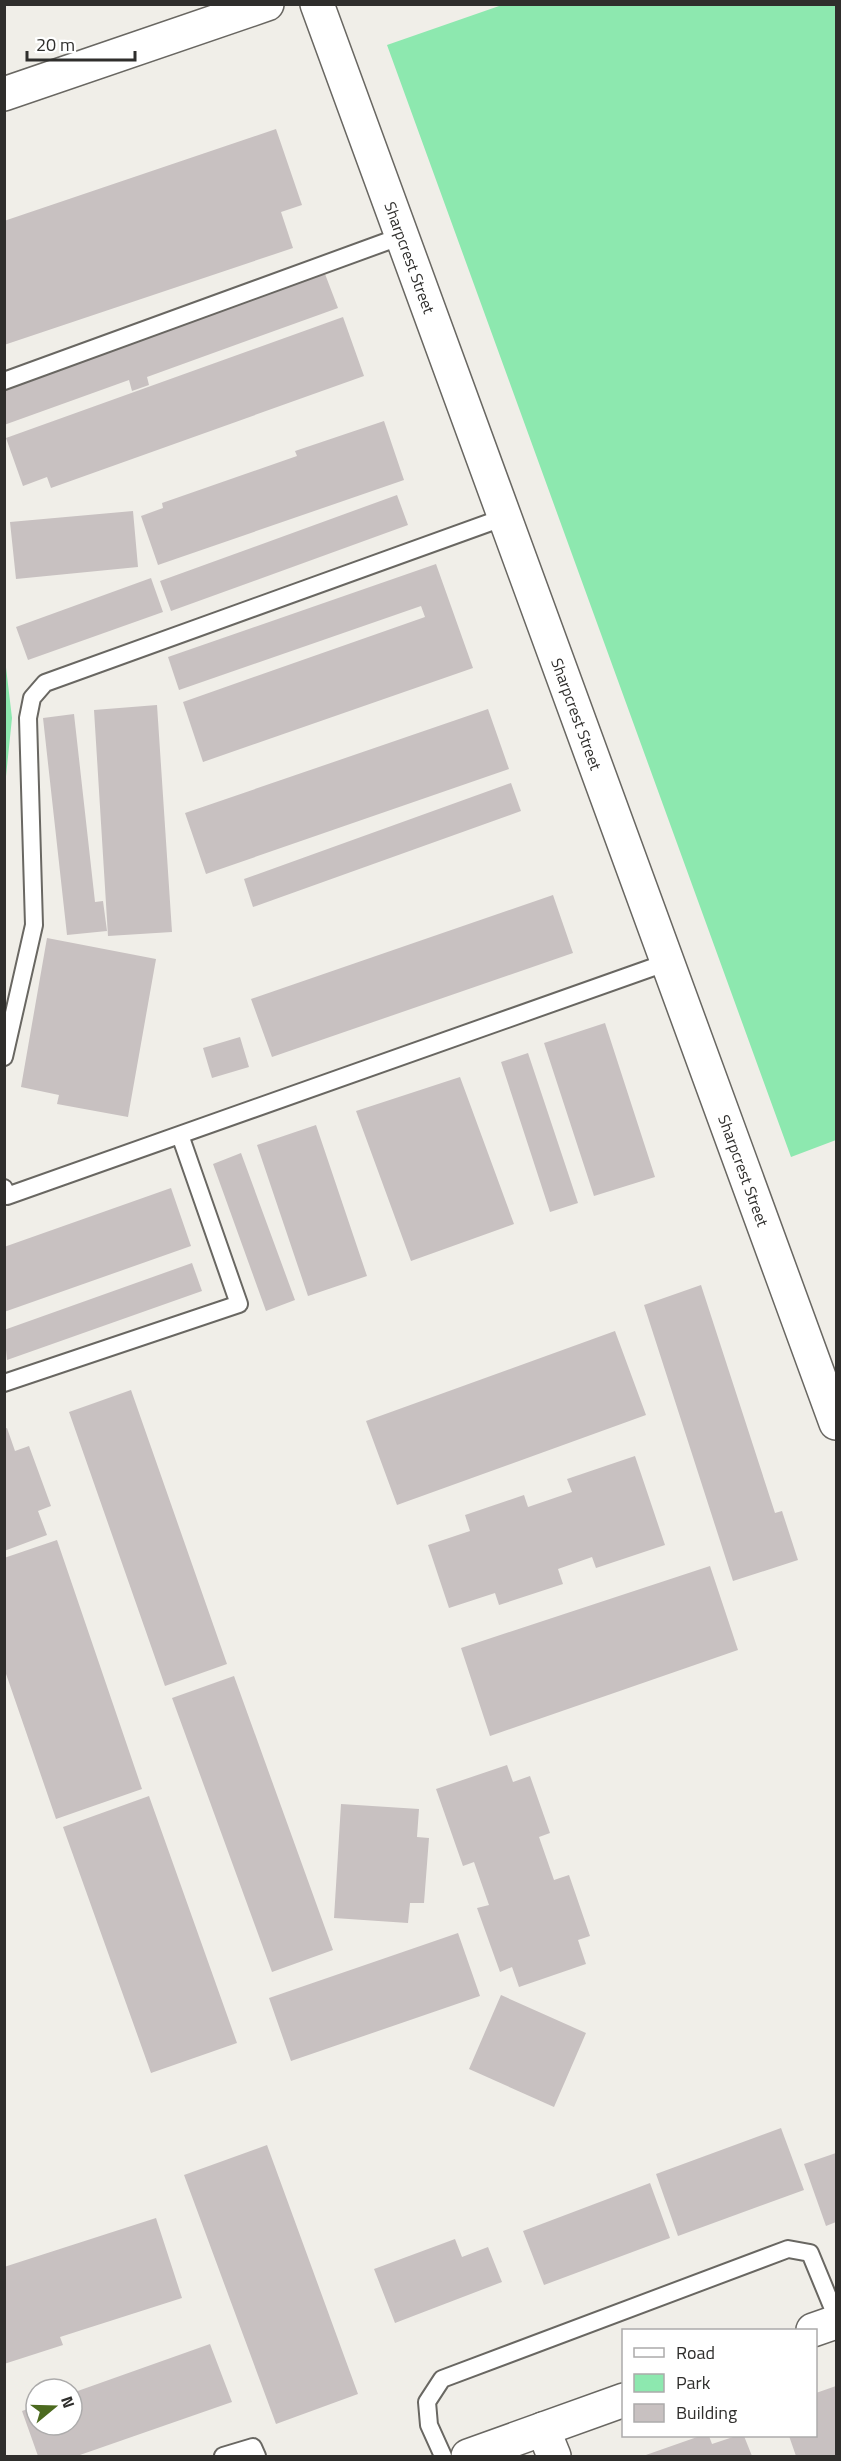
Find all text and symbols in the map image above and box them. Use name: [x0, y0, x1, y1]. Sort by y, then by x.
scale bar: [27, 24, 135, 62]
text: 20 m: [36, 31, 75, 58]
street label: Sharpcrest Street: [378, 198, 441, 317]
street label: Sharpcrest Street: [545, 655, 608, 774]
street label: Sharpcrest Street: [712, 1111, 775, 1230]
legend: [622, 2329, 817, 2437]
text: Road: [676, 2339, 715, 2366]
text: Park: [676, 2369, 711, 2396]
north arrow: [24, 2377, 84, 2437]
text: N: [55, 2393, 81, 2411]
text: Building: [676, 2399, 737, 2426]

